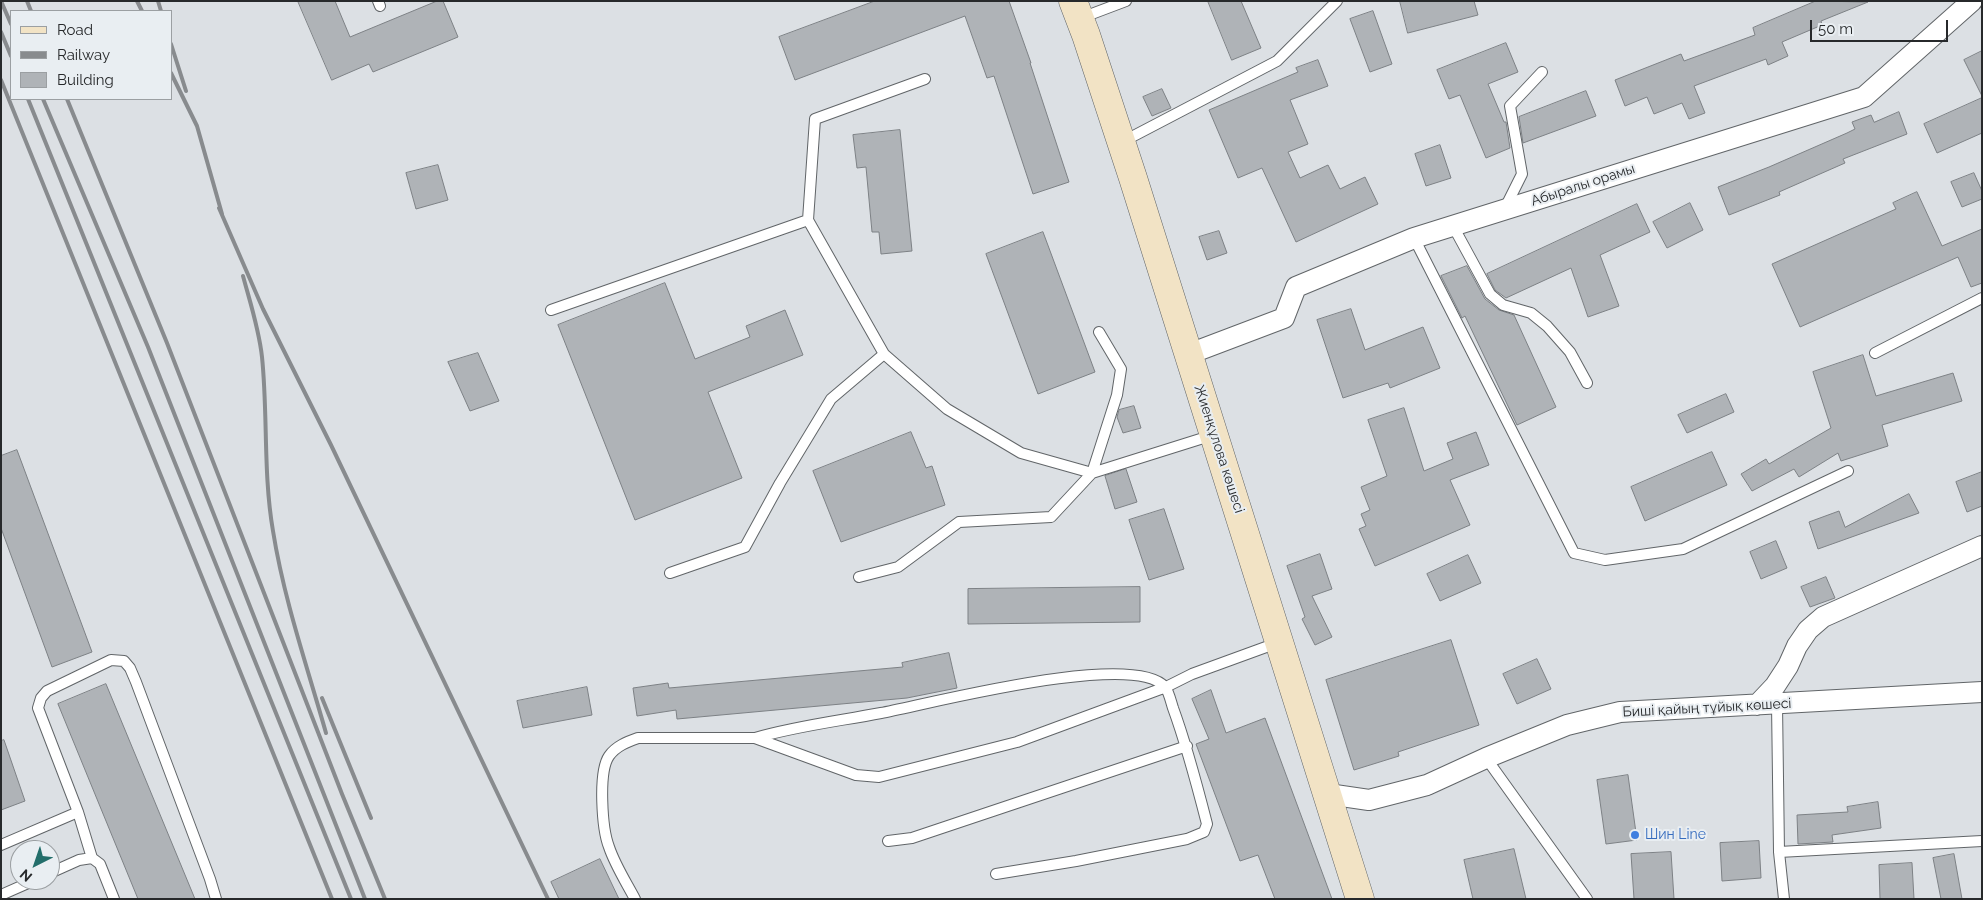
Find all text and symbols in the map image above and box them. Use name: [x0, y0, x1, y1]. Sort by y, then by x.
legend: [10, 10, 172, 100]
scale bar: [1813, 10, 1950, 42]
text: 50 m: [1818, 20, 1853, 38]
text: Road: [57, 21, 93, 39]
text: Railway: [57, 46, 110, 64]
text: Building: [57, 71, 114, 89]
street label: Абыралы орамы: [1529, 160, 1637, 210]
street label: Жиенқұлова көшесі: [1190, 383, 1248, 515]
street label: Биші қайың тұйық көшесі: [1622, 695, 1792, 721]
place label: Шин Line: [1645, 827, 1706, 843]
marker: Шин Line: [1629, 829, 1641, 841]
north arrow: [10, 840, 60, 890]
text: N: [17, 866, 35, 885]

